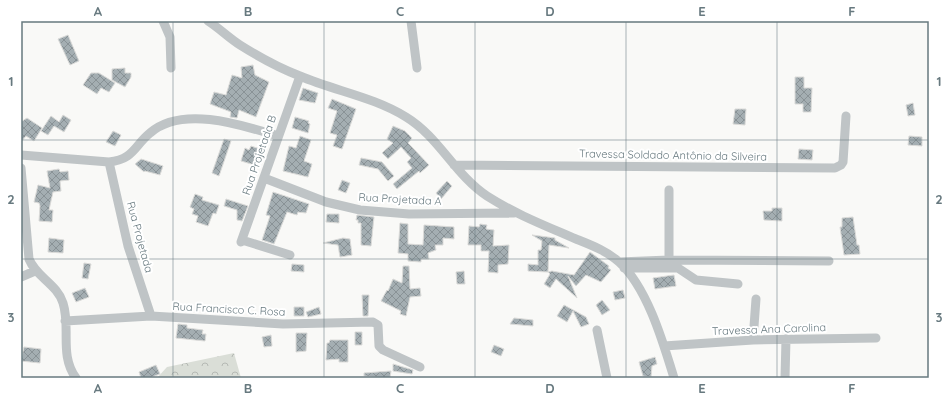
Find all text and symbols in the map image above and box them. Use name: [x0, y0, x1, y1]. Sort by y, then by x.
text: A: [94, 3, 103, 19]
text: B: [244, 3, 252, 19]
text: C: [396, 3, 404, 19]
text: D: [545, 3, 555, 19]
text: E: [698, 3, 706, 19]
text: F: [848, 3, 856, 19]
text: 1: [8, 73, 14, 89]
text: 1: [936, 73, 942, 89]
street label: Rua Projetada B: [239, 113, 279, 197]
street label: Travessa Soldado Antônio da Silveira: [579, 146, 767, 164]
street label: Rua Projetada A: [358, 190, 442, 208]
text: 2: [7, 191, 15, 207]
text: 2: [935, 191, 943, 207]
street label: Rua Projetada: [124, 200, 156, 274]
street label: Rua Francisco C. Rosa: [172, 299, 286, 319]
text: 3: [8, 309, 15, 325]
text: 3: [936, 309, 943, 325]
street label: Travessa Ana Carolina: [712, 320, 826, 338]
text: A: [94, 380, 103, 396]
text: B: [244, 380, 252, 396]
text: C: [396, 380, 404, 396]
text: D: [545, 380, 555, 396]
text: E: [698, 380, 706, 396]
text: F: [848, 380, 856, 396]

